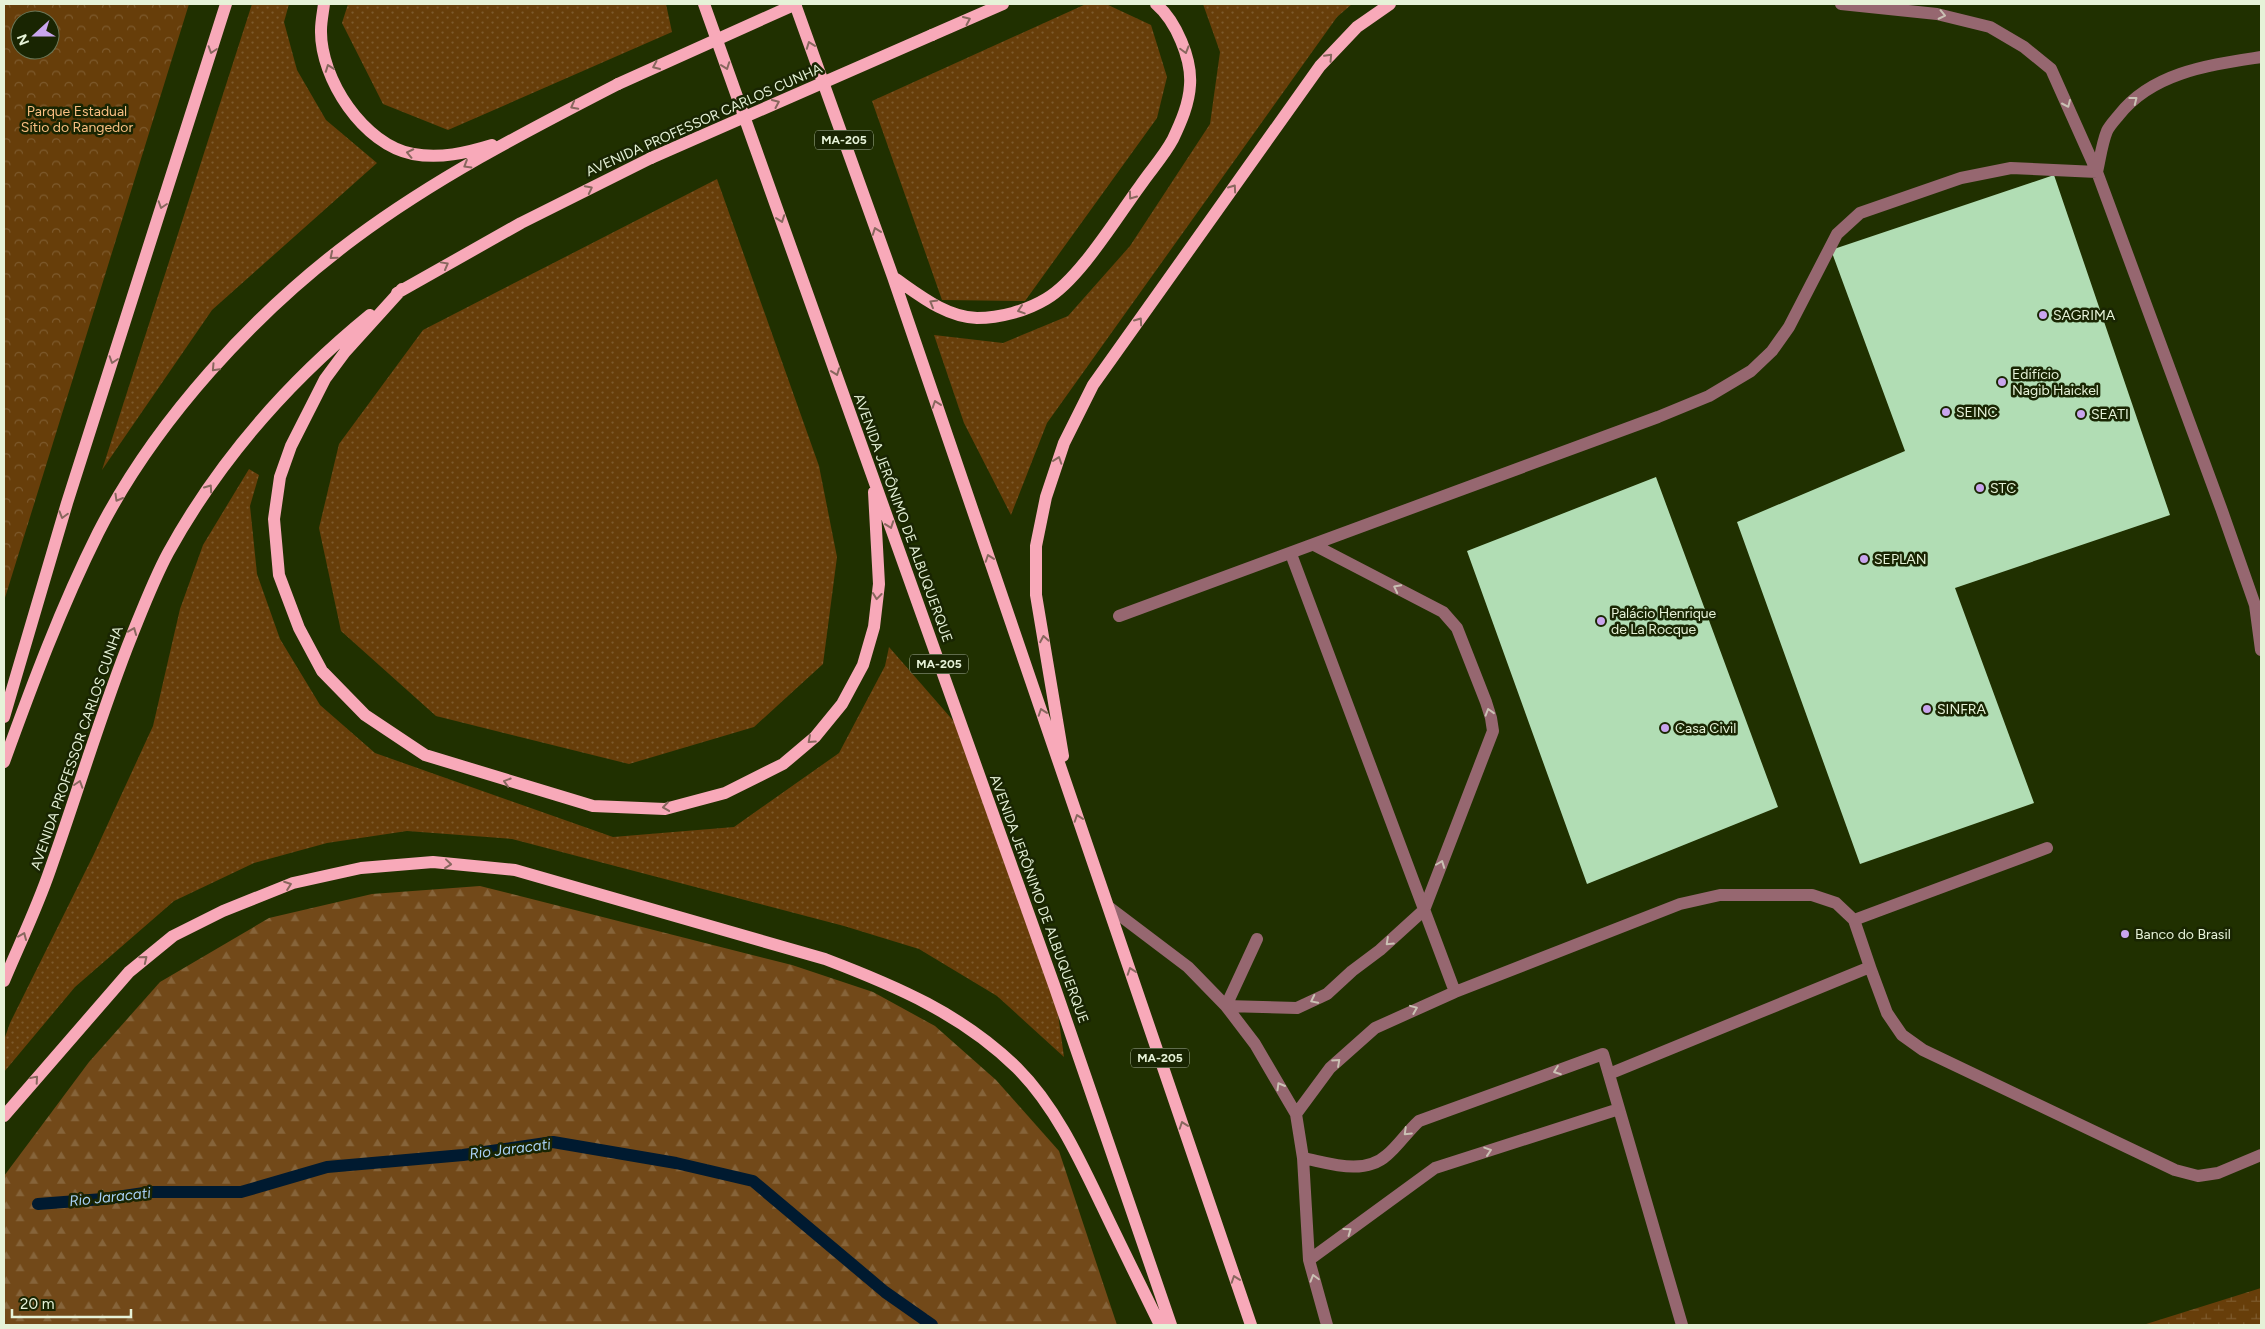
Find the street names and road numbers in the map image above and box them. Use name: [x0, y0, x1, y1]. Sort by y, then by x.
street label: AVENIDA PROFESSOR CARLOS CUNHA: [583, 60, 825, 180]
road number: MA-205: [815, 130, 873, 150]
street label: AVENIDA JERÔNIMO DE ALBUQUERQUE: [850, 391, 956, 645]
street label: AVENIDA PROFESSOR CARLOS CUNHA: [27, 623, 127, 872]
road number: MA-205: [910, 654, 968, 674]
street label: AVENIDA JERÔNIMO DE ALBUQUERQUE: [986, 772, 1092, 1026]
road number: MA-205: [1131, 1048, 1189, 1068]

